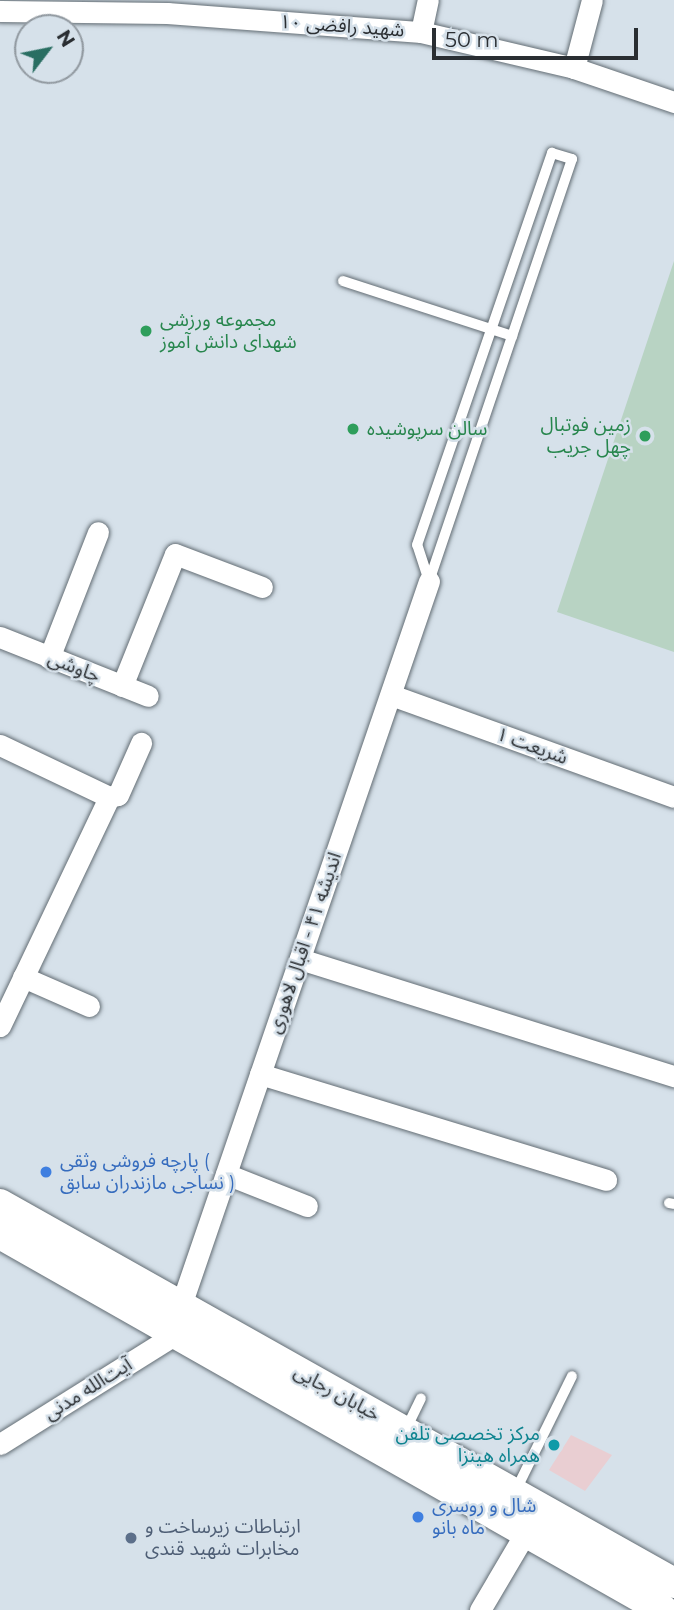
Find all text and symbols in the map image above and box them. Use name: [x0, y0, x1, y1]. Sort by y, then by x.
street label: شهید رافضی ۱۰: [279, 10, 405, 42]
north arrow: [14, 14, 84, 84]
scale bar: [436, 14, 642, 58]
text: N: [52, 26, 79, 51]
text: 50 m: [445, 27, 499, 52]
place label: مجموعه ورزشی شهدای دانش آموز: [160, 309, 297, 353]
marker: مجموعه ورزشی شهدای دانش آموز: [138, 323, 154, 339]
place label: زمین فوتبال چهل جریب: [540, 414, 631, 458]
place label: سالن سرپوشیده: [367, 418, 487, 440]
marker: سالن سرپوشیده: [345, 421, 361, 437]
marker: زمین فوتبال چهل جریب: [637, 428, 653, 444]
street label: چاوشی: [45, 647, 103, 687]
street label: شریعت ۱: [493, 723, 571, 769]
street label: اندیشه ۴۱ - اقبال لاهوری: [263, 849, 347, 1037]
place label: پارچه فروشی وثقی ( نساجی مازندران سابق ): [60, 1150, 235, 1194]
marker: پارچه فروشی وثقی ( نساجی مازندران سابق ): [38, 1164, 54, 1180]
street label: آیت‌الله مدنی: [40, 1353, 136, 1425]
street label: خیابان رجایی: [290, 1360, 384, 1426]
place label: مرکز تخصصی تلفن همراه هینزا: [395, 1423, 540, 1467]
marker: مرکز تخصصی تلفن همراه هینزا: [546, 1437, 562, 1453]
place label: شال و روسری ماه بانو: [432, 1495, 536, 1539]
marker: شال و روسری ماه بانو: [410, 1509, 426, 1525]
place label: ارتباطات زیرساخت و مخابرات شهید قندی: [145, 1516, 301, 1560]
marker: ارتباطات زیرساخت و مخابرات شهید قندی: [123, 1530, 139, 1546]

